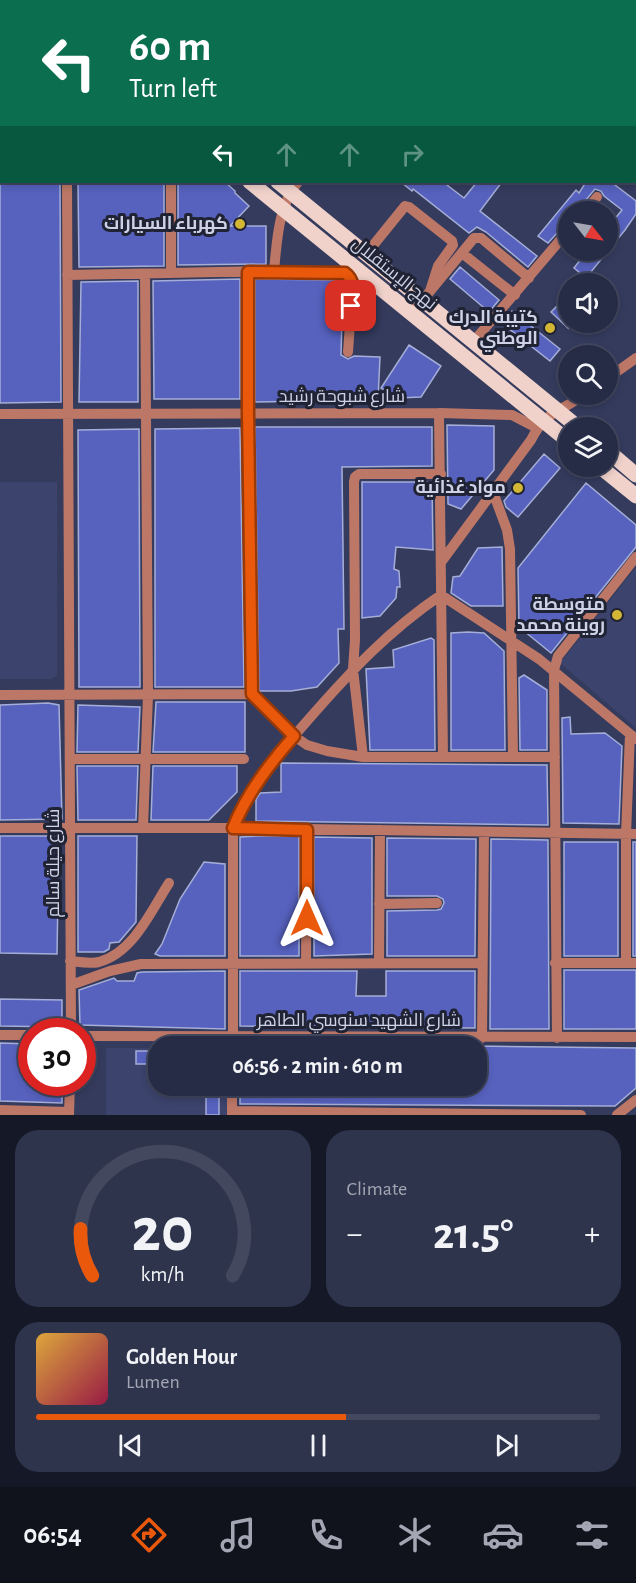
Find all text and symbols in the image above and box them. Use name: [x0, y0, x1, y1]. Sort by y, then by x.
icon: left: [30, 24, 108, 102]
text: 60 m: [129, 26, 211, 68]
text: Turn left: [129, 75, 217, 102]
icon: left: [207, 138, 240, 171]
icon: ahead: [270, 138, 303, 171]
icon: ahead: [333, 138, 366, 171]
icon: right: [396, 138, 429, 171]
north arrow: [558, 201, 618, 261]
map controls: [558, 201, 618, 477]
place label: كهرباء السيارات: [104, 215, 228, 234]
marker: كهرباء السيارات: [233, 217, 247, 231]
street label: نهج الإستقلال: [347, 235, 440, 315]
button: sound: [558, 273, 618, 333]
pin: [325, 280, 376, 331]
icon: arrive: [334, 289, 367, 322]
place label: كتيبة الدرك الوطني: [449, 309, 538, 353]
marker: كتيبة الدرك الوطني: [543, 321, 557, 335]
button: search: [558, 345, 618, 405]
street label: شارع شبوحة رشيد: [279, 387, 405, 408]
button: layers: [558, 417, 618, 477]
place label: مواد غذائية: [415, 477, 506, 498]
marker: مواد غذائية: [511, 481, 525, 495]
place label: متوسطة روينة محمد: [516, 596, 605, 636]
marker: متوسطة روينة محمد: [610, 608, 624, 622]
street label: شارع حيلة سالم: [44, 808, 65, 918]
position arrow: [275, 886, 339, 950]
street label: شارع الشهيد سنوسي الطاهر: [256, 1011, 461, 1033]
speed limit sign: 30: [18, 1018, 96, 1096]
text: 06:56 · 2 min · 610 m: [232, 1055, 403, 1077]
text: Climate: [347, 1179, 407, 1199]
text: 20: [132, 1200, 194, 1262]
text: 21.5°: [433, 1212, 513, 1257]
text: −: [347, 1218, 362, 1251]
text: +: [584, 1218, 600, 1251]
text: km/h: [141, 1264, 185, 1285]
text: Golden Hour: [126, 1346, 237, 1368]
text: Lumen: [126, 1372, 180, 1392]
icon: previous: [114, 1429, 147, 1462]
icon: pause: [302, 1429, 335, 1462]
icon: next: [490, 1429, 523, 1462]
icon: directions: [128, 1514, 170, 1556]
icon: music: [217, 1514, 259, 1556]
icon: phone: [305, 1514, 347, 1556]
icon: climate: [394, 1514, 436, 1556]
icon: car: [482, 1514, 524, 1556]
icon: filters: [571, 1514, 613, 1556]
text: 06:54: [23, 1521, 82, 1548]

